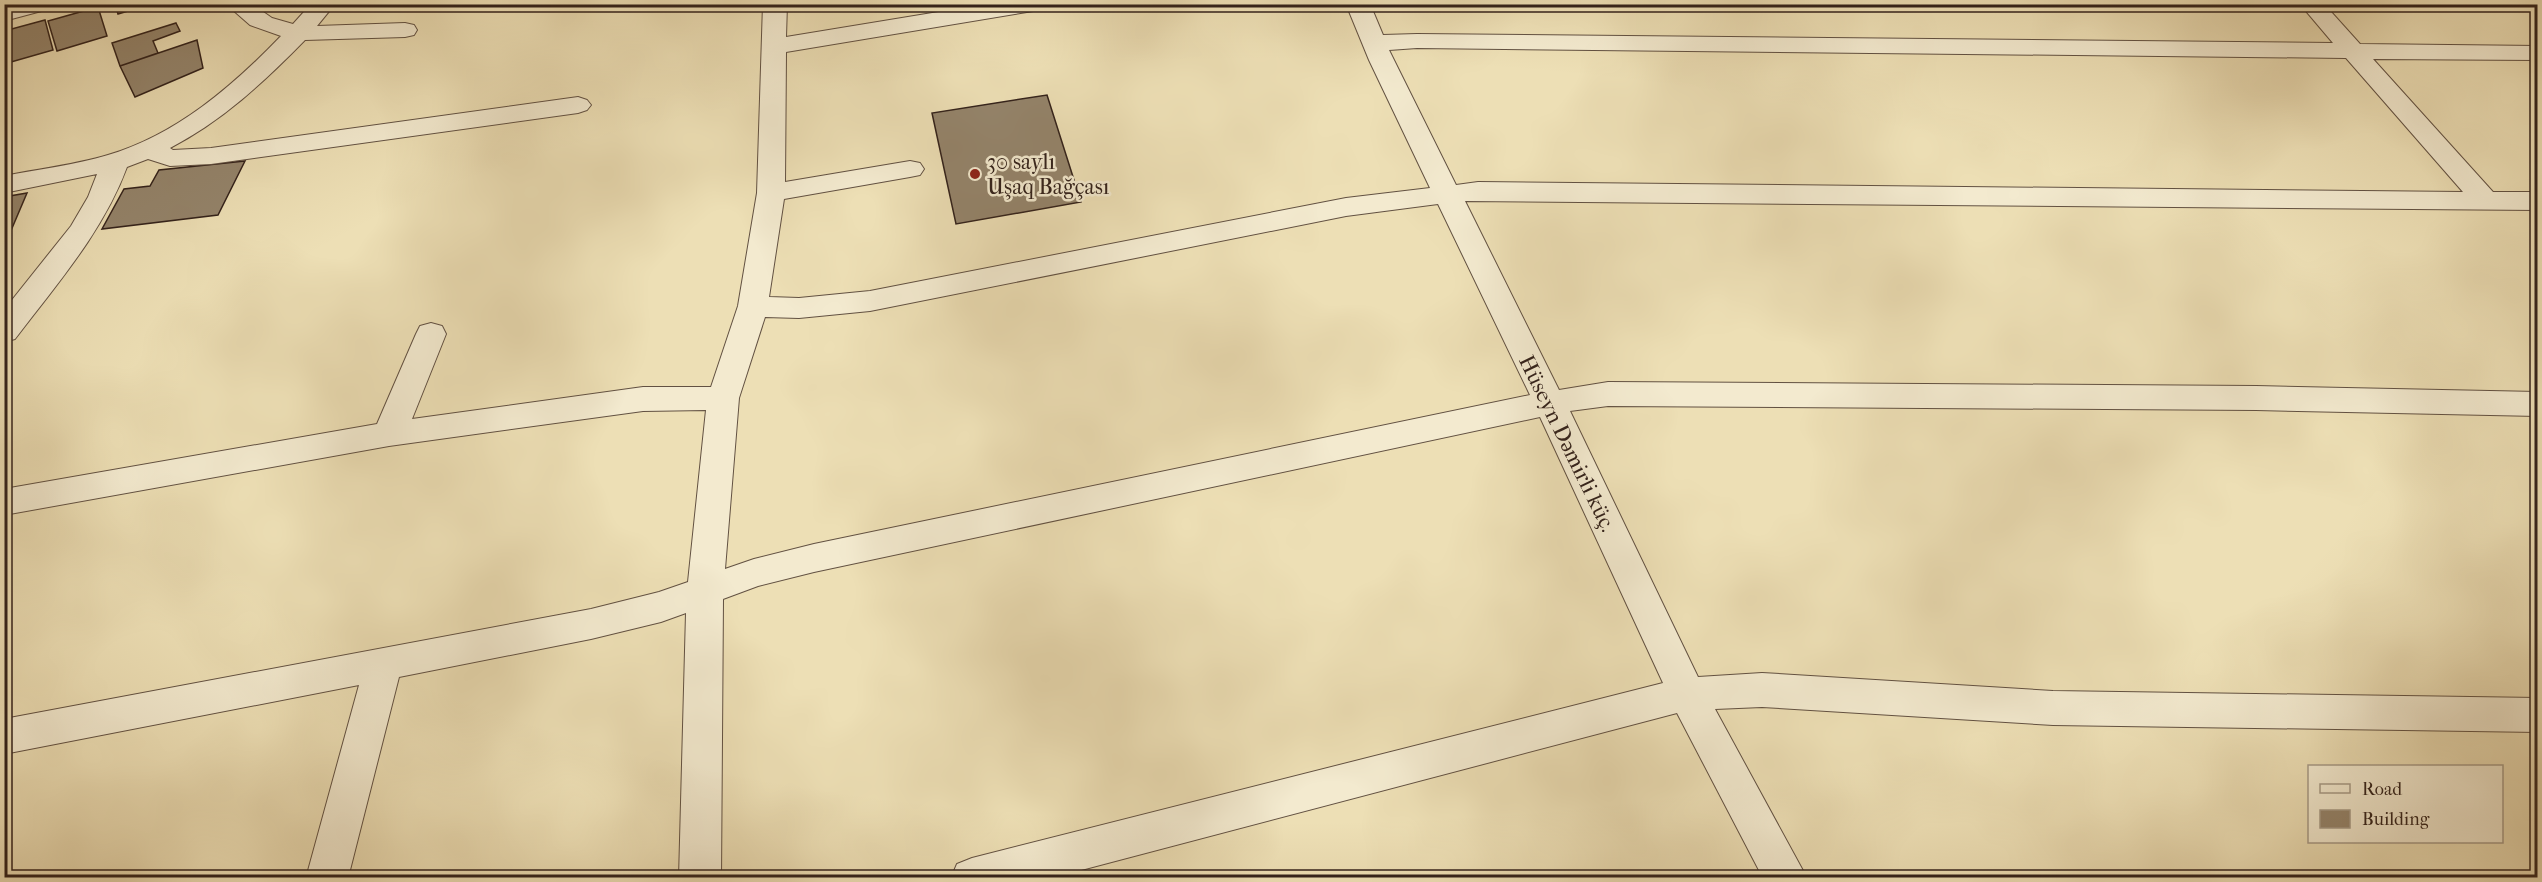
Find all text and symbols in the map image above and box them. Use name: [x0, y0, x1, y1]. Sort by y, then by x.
place label: 30 saylı Uşaq Bağçası: [987, 149, 1110, 200]
marker: 30 saylı Uşaq Bağçası: [968, 167, 982, 181]
street label: Hüseyn Dəmirli küç.: [1513, 351, 1621, 536]
legend: [2308, 765, 2503, 843]
text: Road: [2362, 779, 2402, 800]
text: Building: [2362, 809, 2430, 830]

